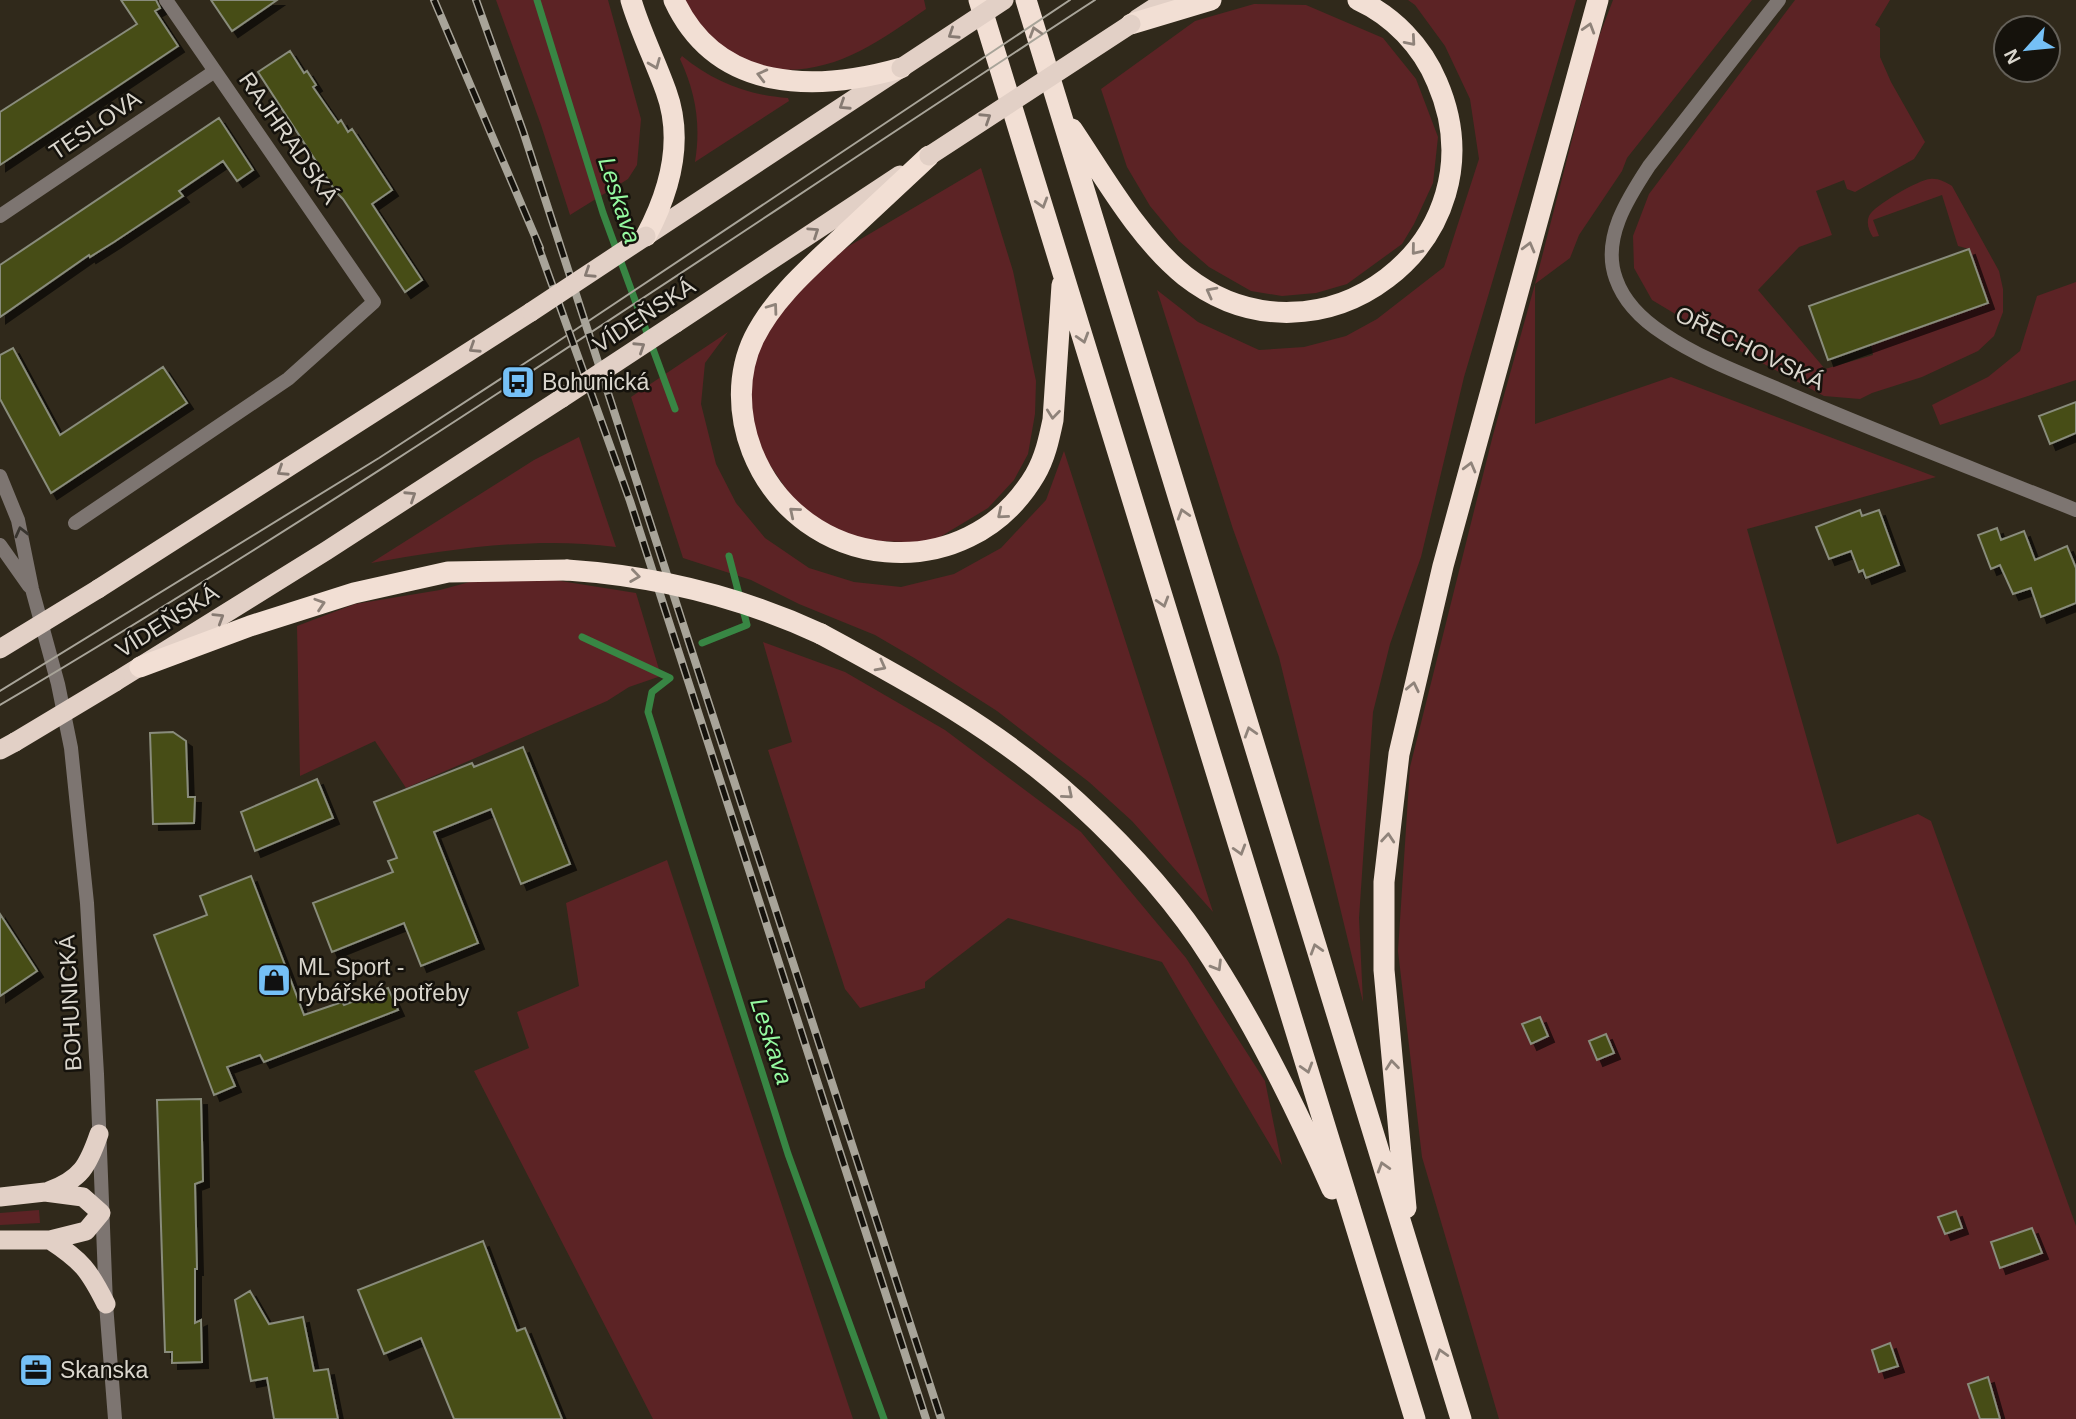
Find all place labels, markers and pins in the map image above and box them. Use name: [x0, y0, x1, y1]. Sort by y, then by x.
bus stop icon: Bohunická: [499, 363, 537, 401]
place label: Bohunická: [542, 369, 650, 395]
place label: ML Sport - rybářské potřeby: [298, 954, 470, 1006]
shop icon: ML Sport - rybářské potřeby: [255, 961, 293, 999]
office icon: Skanska: [17, 1351, 55, 1389]
place label: Skanska: [60, 1357, 148, 1383]

